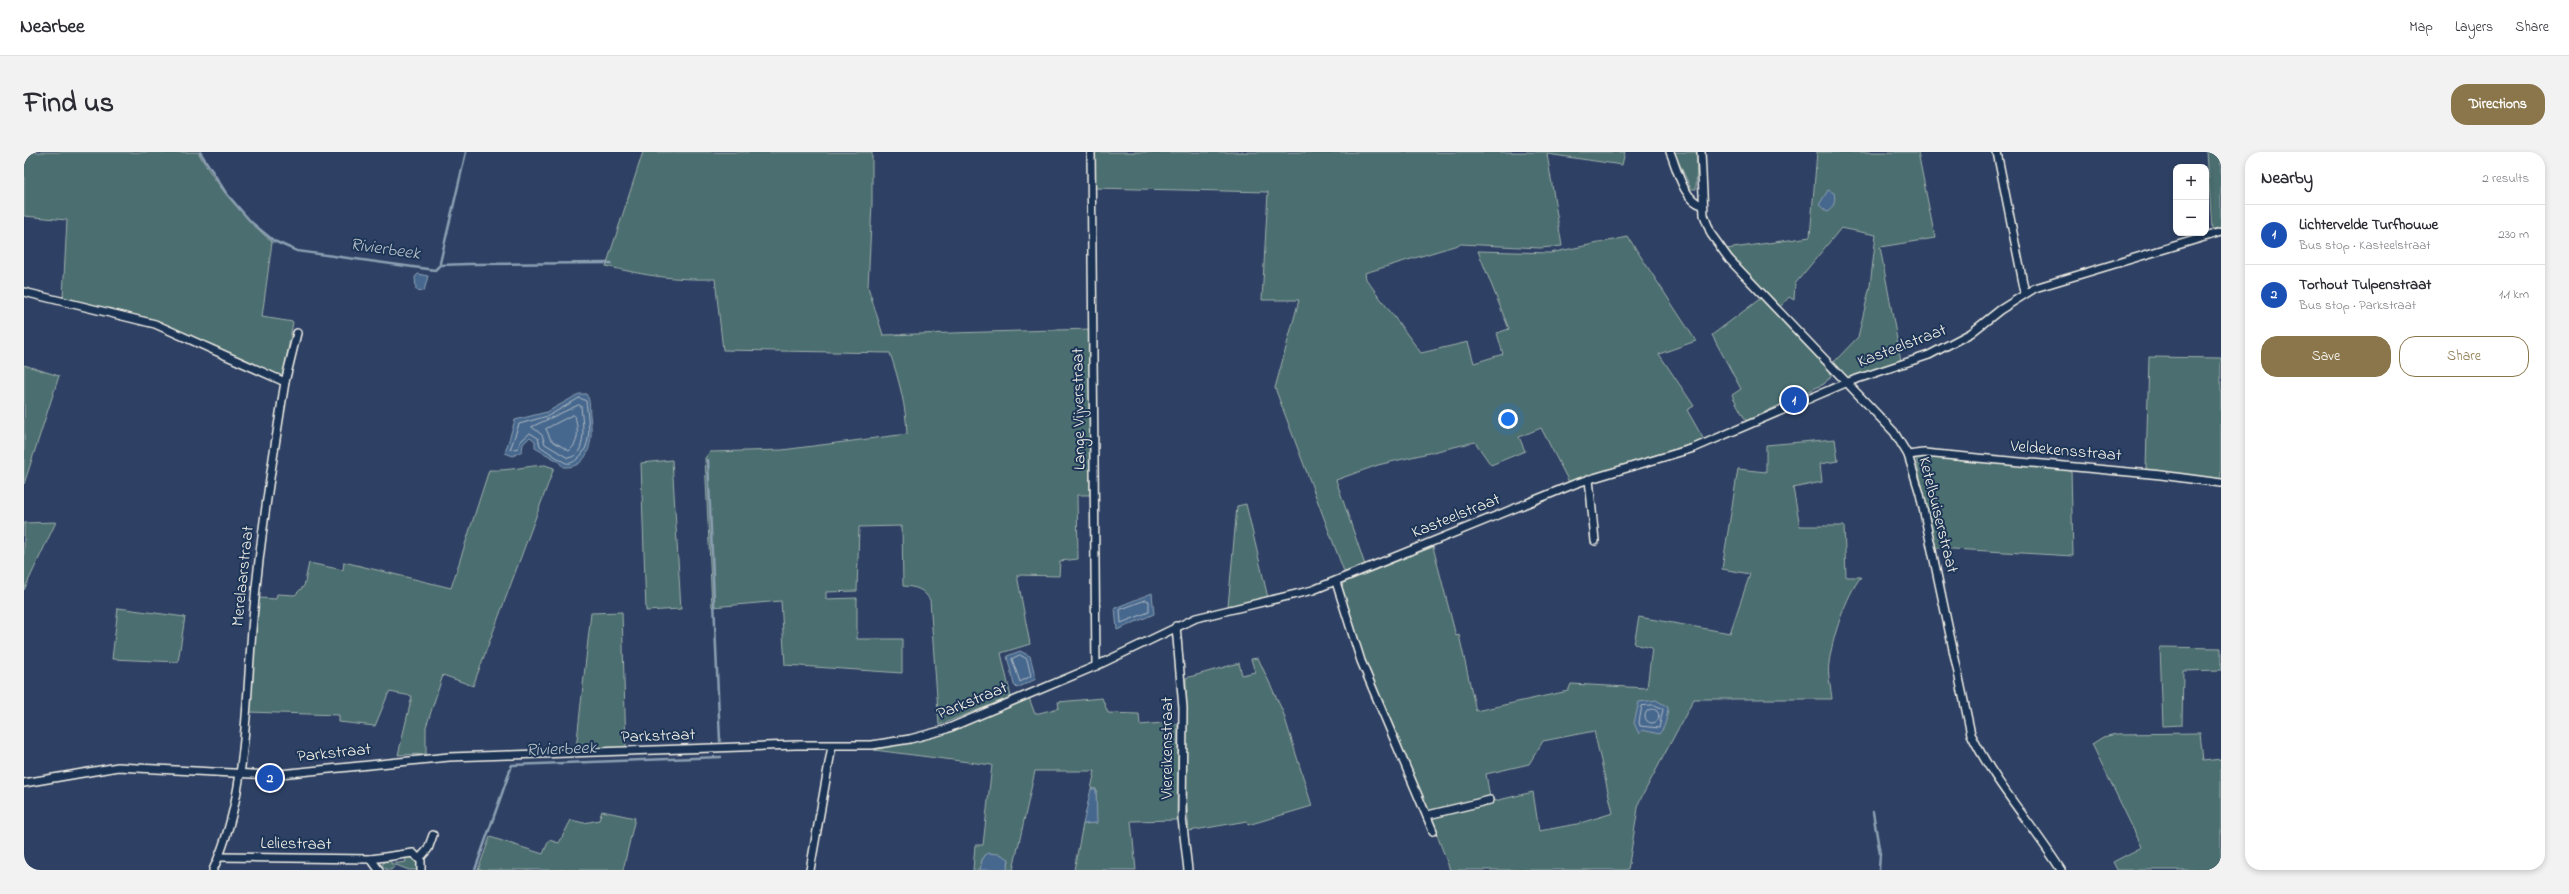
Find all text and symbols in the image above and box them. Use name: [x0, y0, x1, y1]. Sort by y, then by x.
text: Nearbee: [20, 14, 85, 41]
text: Map: [2409, 17, 2433, 38]
text: Layers: [2455, 17, 2493, 38]
text: Share: [2515, 17, 2549, 38]
text: Find us: [24, 84, 114, 125]
button: Directions: [2451, 84, 2545, 125]
map controls: [2173, 164, 2209, 236]
button: +: [2173, 164, 2209, 200]
text: Nearby: [2261, 166, 2313, 191]
text: 2 results: [2482, 169, 2529, 188]
button: −: [2173, 200, 2209, 236]
text: Lichtervelde Turfhouwe: [2299, 214, 2438, 236]
text: 1: [2272, 225, 2276, 244]
text: 230 m: [2498, 225, 2529, 244]
water label: Rivierbeek: [348, 232, 423, 268]
text: Bus stop · Kasteelstraat: [2299, 236, 2431, 255]
text: Torhout Tulpenstraat: [2299, 274, 2431, 296]
text: 2: [2271, 285, 2277, 304]
text: 1.1 km: [2499, 285, 2529, 304]
text: Bus stop · Parkstraat: [2299, 296, 2416, 315]
street label: Kasteelstraat: [1854, 317, 1950, 374]
button: Save: [2261, 336, 2391, 377]
button: Share: [2399, 336, 2529, 377]
street label: Lange Vijverstraat: [1065, 347, 1095, 470]
pin: 1: [1781, 385, 1807, 415]
your location: [1498, 409, 1518, 429]
street label: Veldekensstraat: [2008, 434, 2123, 468]
street label: Ketelbuiserstraat: [1911, 454, 1965, 576]
street label: Kasteelstraat: [1408, 487, 1504, 545]
street label: Merelaarstraat: [225, 524, 261, 628]
street label: Parkstraat: [933, 675, 1011, 727]
street label: Viereikenstraat: [1155, 696, 1180, 800]
street label: Parkstraat: [620, 722, 696, 750]
water label: Rivierbeek: [525, 736, 598, 764]
street label: Parkstraat: [296, 737, 373, 769]
pin: 2: [257, 763, 283, 793]
street label: Leliestraat: [260, 831, 332, 857]

